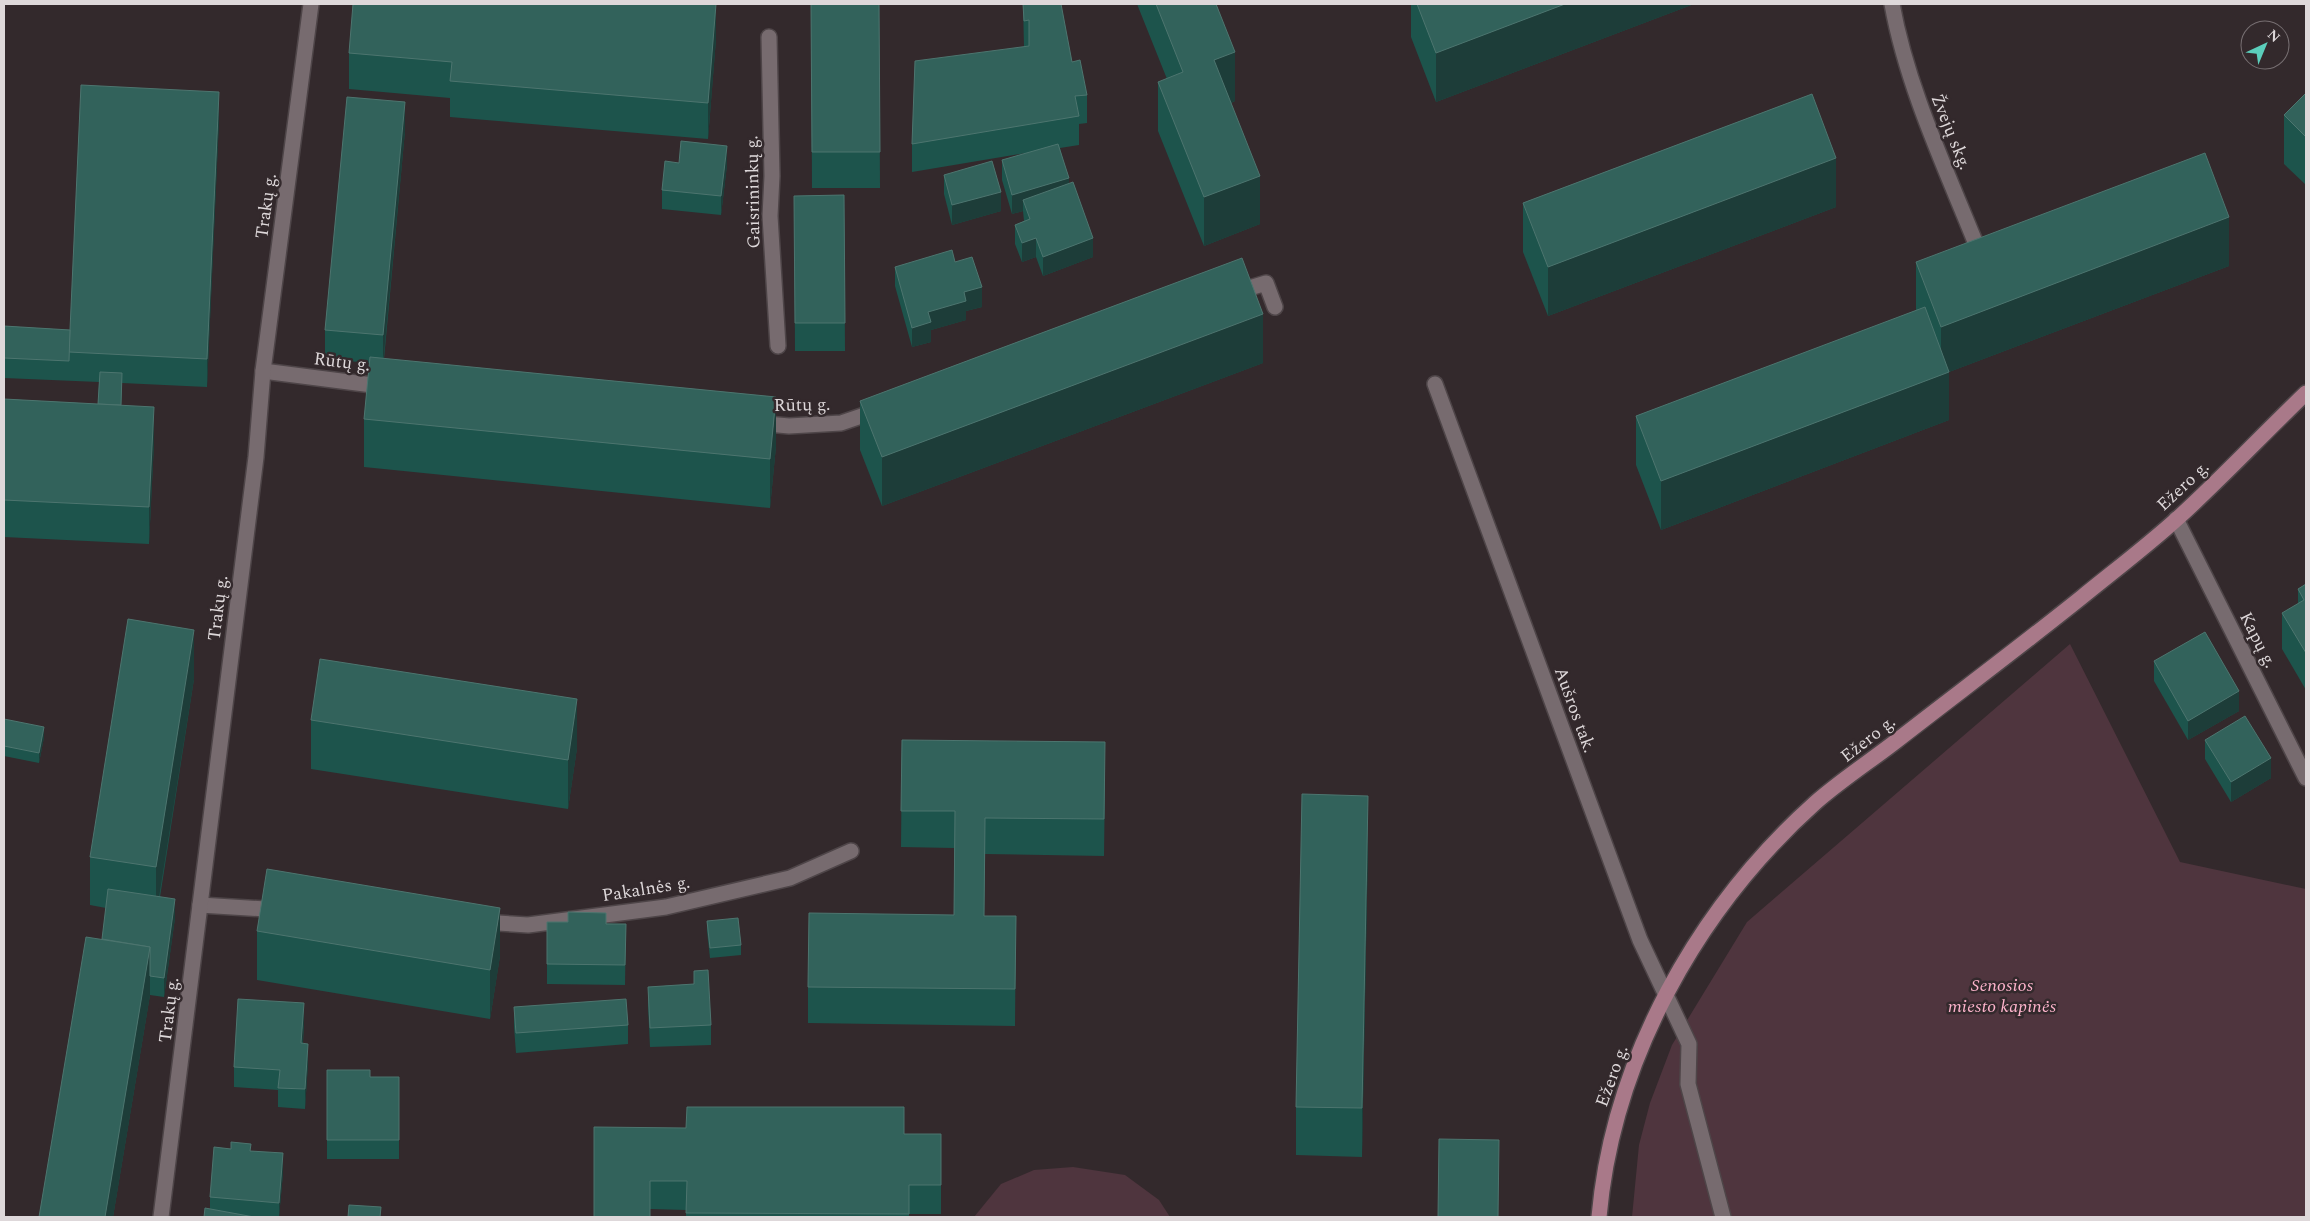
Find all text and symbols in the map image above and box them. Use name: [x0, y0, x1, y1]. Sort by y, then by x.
north arrow: [2240, 20, 2290, 70]
text: N: [2262, 24, 2285, 48]
street label: Žvejų skg.: [1924, 90, 1978, 174]
street label: Gaisrininkų g.: [739, 135, 767, 249]
street label: Trakų g.: [248, 172, 284, 240]
street label: Rūtų g.: [312, 345, 372, 379]
street label: Rūtų g.: [773, 391, 831, 419]
street label: Ežero g.: [2150, 454, 2216, 518]
street label: Trakų g.: [201, 574, 235, 642]
street label: Kapų g.: [2232, 607, 2284, 673]
street label: Aušros tak.: [1547, 663, 1603, 757]
street label: Ežero g.: [1835, 709, 1901, 769]
street label: Pakalnės g.: [600, 869, 692, 909]
park label: Senosios miesto kapinės: [1948, 972, 2057, 1020]
street label: Trakų g.: [152, 976, 186, 1044]
street label: Ežero g.: [1588, 1041, 1636, 1111]

